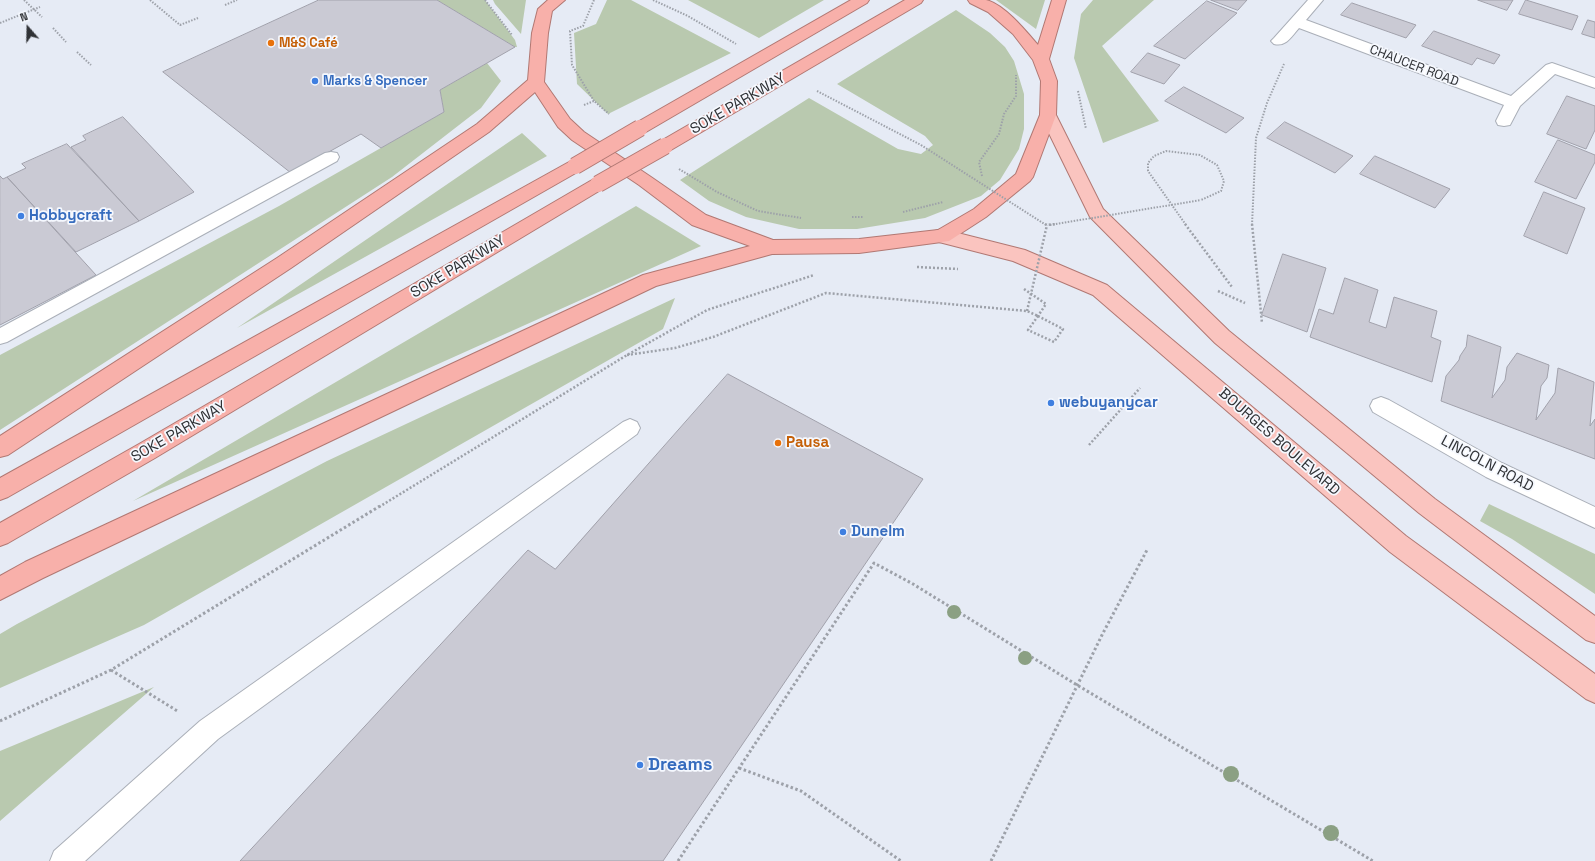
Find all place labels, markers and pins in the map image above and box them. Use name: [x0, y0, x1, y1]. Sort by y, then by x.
place label: M&S Café: [279, 35, 338, 51]
marker: M&S Café: [266, 38, 276, 48]
place label: Marks & Spencer: [323, 73, 427, 89]
marker: Marks & Spencer: [310, 76, 320, 86]
place label: Hobbycraft: [29, 207, 112, 225]
marker: Hobbycraft: [16, 211, 26, 221]
place label: webuyanycar: [1059, 394, 1158, 412]
marker: webuyanycar: [1046, 398, 1056, 408]
place label: Pausa: [786, 434, 829, 452]
marker: Pausa: [773, 438, 783, 448]
place label: Dunelm: [851, 523, 905, 541]
marker: Dunelm: [838, 527, 848, 537]
place label: Dreams: [648, 754, 712, 776]
marker: Dreams: [635, 760, 645, 770]

